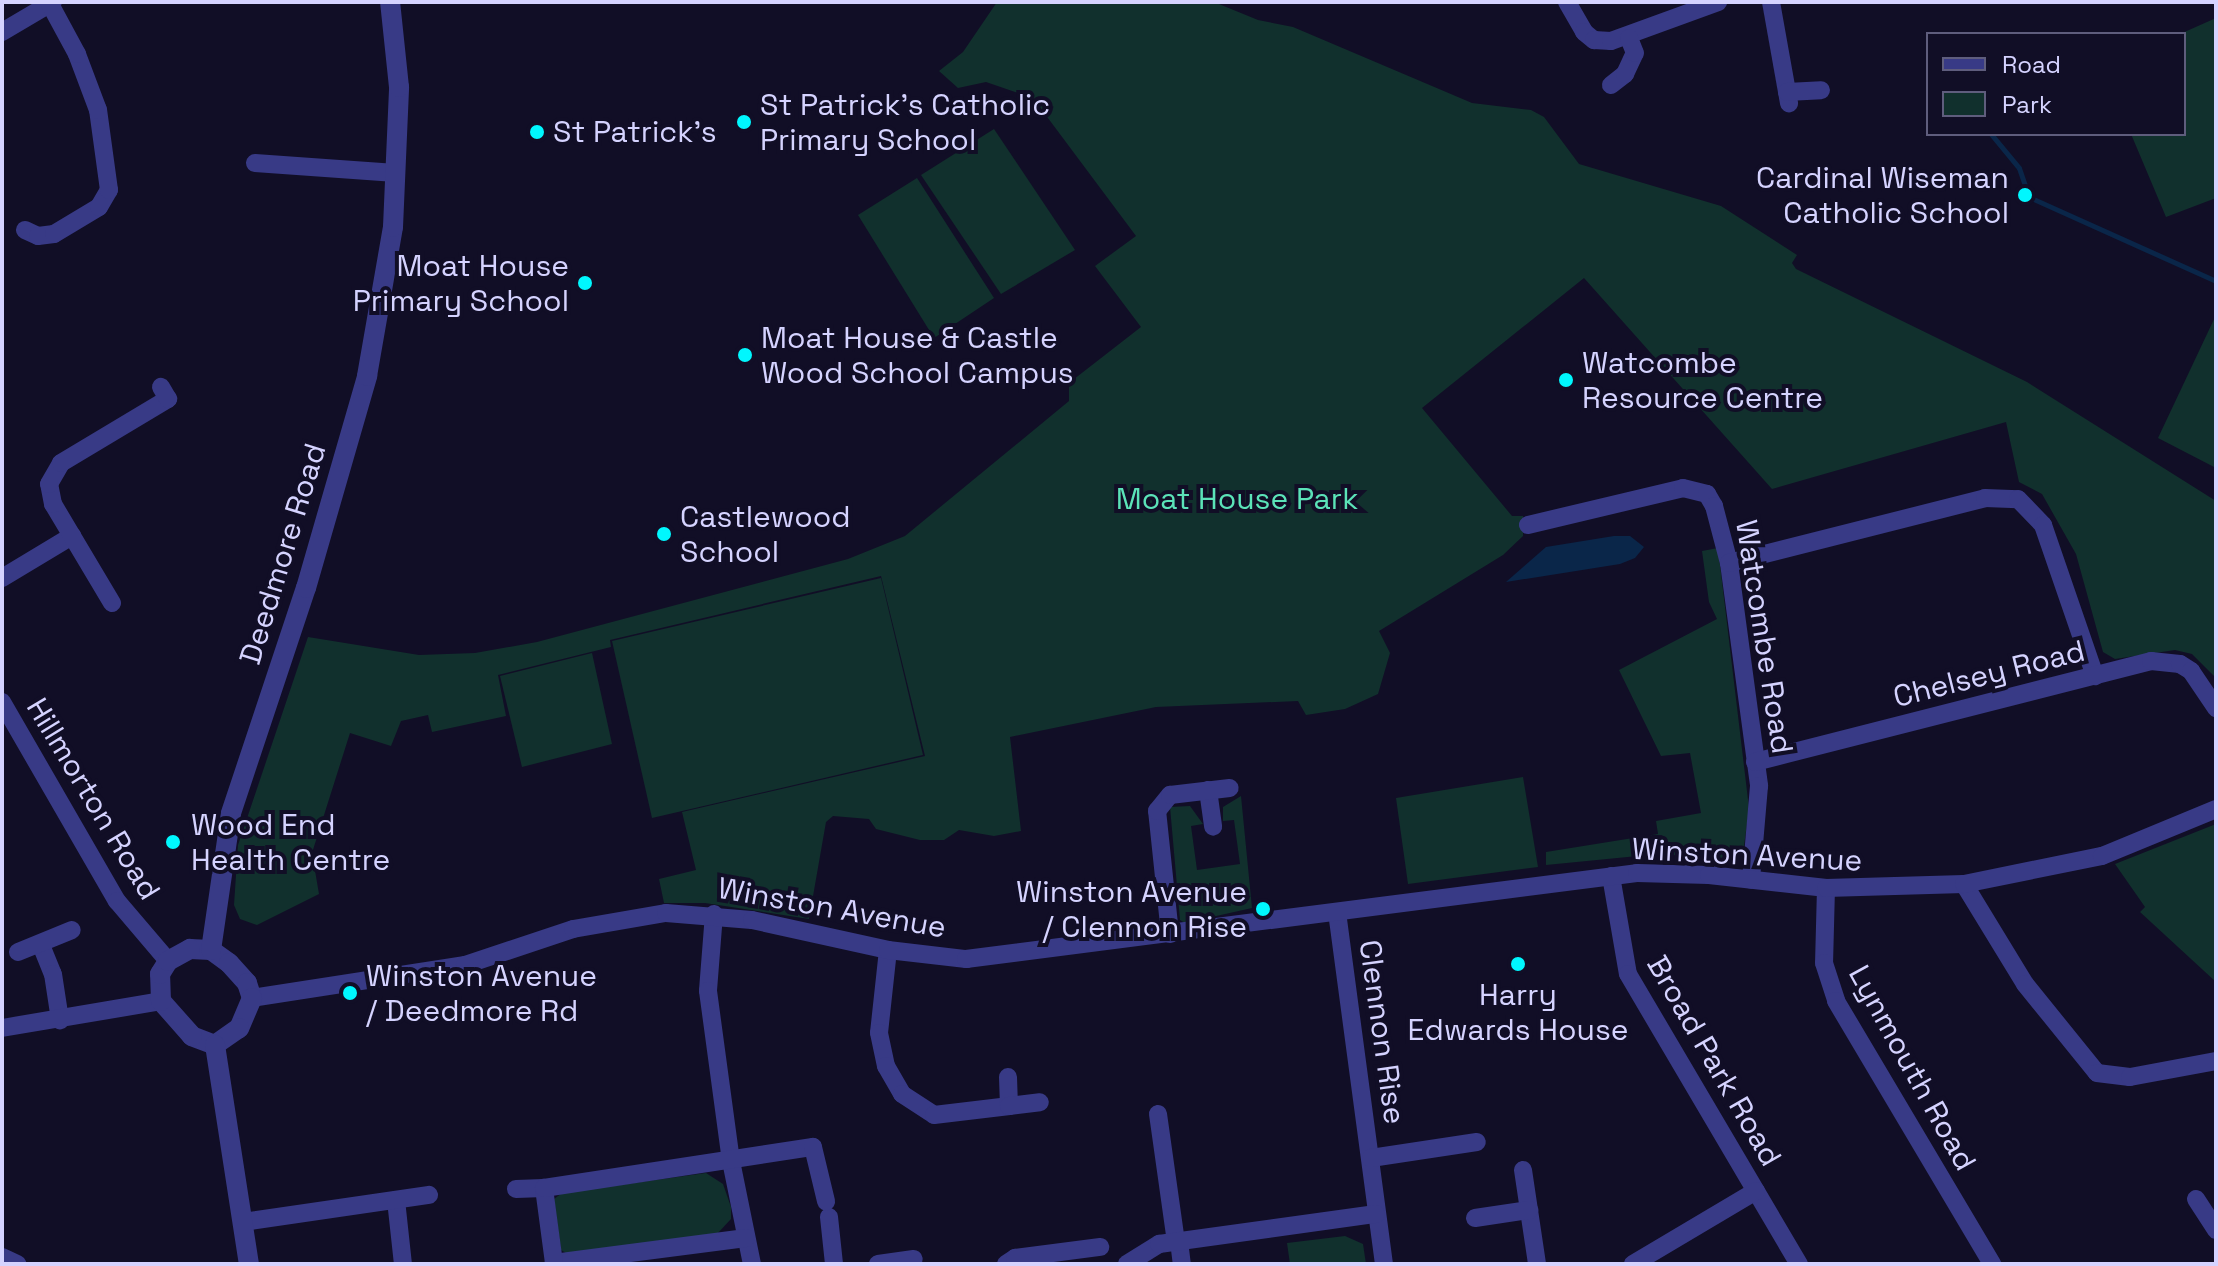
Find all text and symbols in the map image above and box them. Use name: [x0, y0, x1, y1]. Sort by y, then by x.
legend: [1926, 32, 2186, 136]
text: Road: [2002, 49, 2061, 80]
place label: St Patrick's Catholic Primary School: [760, 87, 1050, 158]
text: Park: [2002, 89, 2052, 120]
marker: St Patrick's Catholic Primary School: [735, 113, 753, 131]
place label: St Patrick's: [553, 114, 717, 150]
marker: St Patrick's: [528, 123, 546, 141]
place label: Cardinal Wiseman Catholic School: [1756, 160, 2009, 230]
marker: Cardinal Wiseman Catholic School: [2016, 186, 2034, 204]
place label: Moat House Primary School: [353, 248, 569, 318]
marker: Moat House Primary School: [576, 274, 594, 292]
place label: Moat House & Castle Wood School Campus: [761, 320, 1074, 390]
place label: Watcombe Resource Centre: [1582, 345, 1823, 416]
marker: Moat House & Castle Wood School Campus: [736, 346, 754, 364]
marker: Watcombe Resource Centre: [1557, 371, 1575, 389]
street label: Deedmore Road: [232, 439, 334, 669]
park label: Moat House Park: [1116, 481, 1358, 517]
place label: Castlewood School: [680, 499, 851, 570]
street label: Watcombe Road: [1728, 518, 1800, 756]
marker: Castlewood School: [655, 525, 673, 543]
street label: Chelsey Road: [1890, 633, 2088, 715]
street label: Hillmorton Road: [19, 692, 167, 906]
place label: Wood End Health Centre: [191, 807, 390, 878]
marker: Wood End Health Centre: [162, 831, 184, 853]
street label: Winston Avenue: [1631, 831, 1863, 879]
street label: Winston Avenue: [715, 870, 949, 946]
place label: Winston Avenue / Clennon Rise: [1016, 874, 1247, 944]
marker: Winston Avenue / Clennon Rise: [1254, 900, 1272, 918]
street label: Clennon Rise: [1351, 938, 1413, 1126]
street label: Broad Park Road: [1639, 949, 1789, 1173]
marker: Harry Edwards House: [1509, 955, 1527, 973]
place label: Winston Avenue / Deedmore Rd: [366, 958, 597, 1028]
street label: Lynmouth Road: [1841, 959, 1983, 1177]
place label: Harry Edwards House: [1408, 977, 1628, 1048]
marker: Winston Avenue / Deedmore Rd: [341, 984, 359, 1002]

